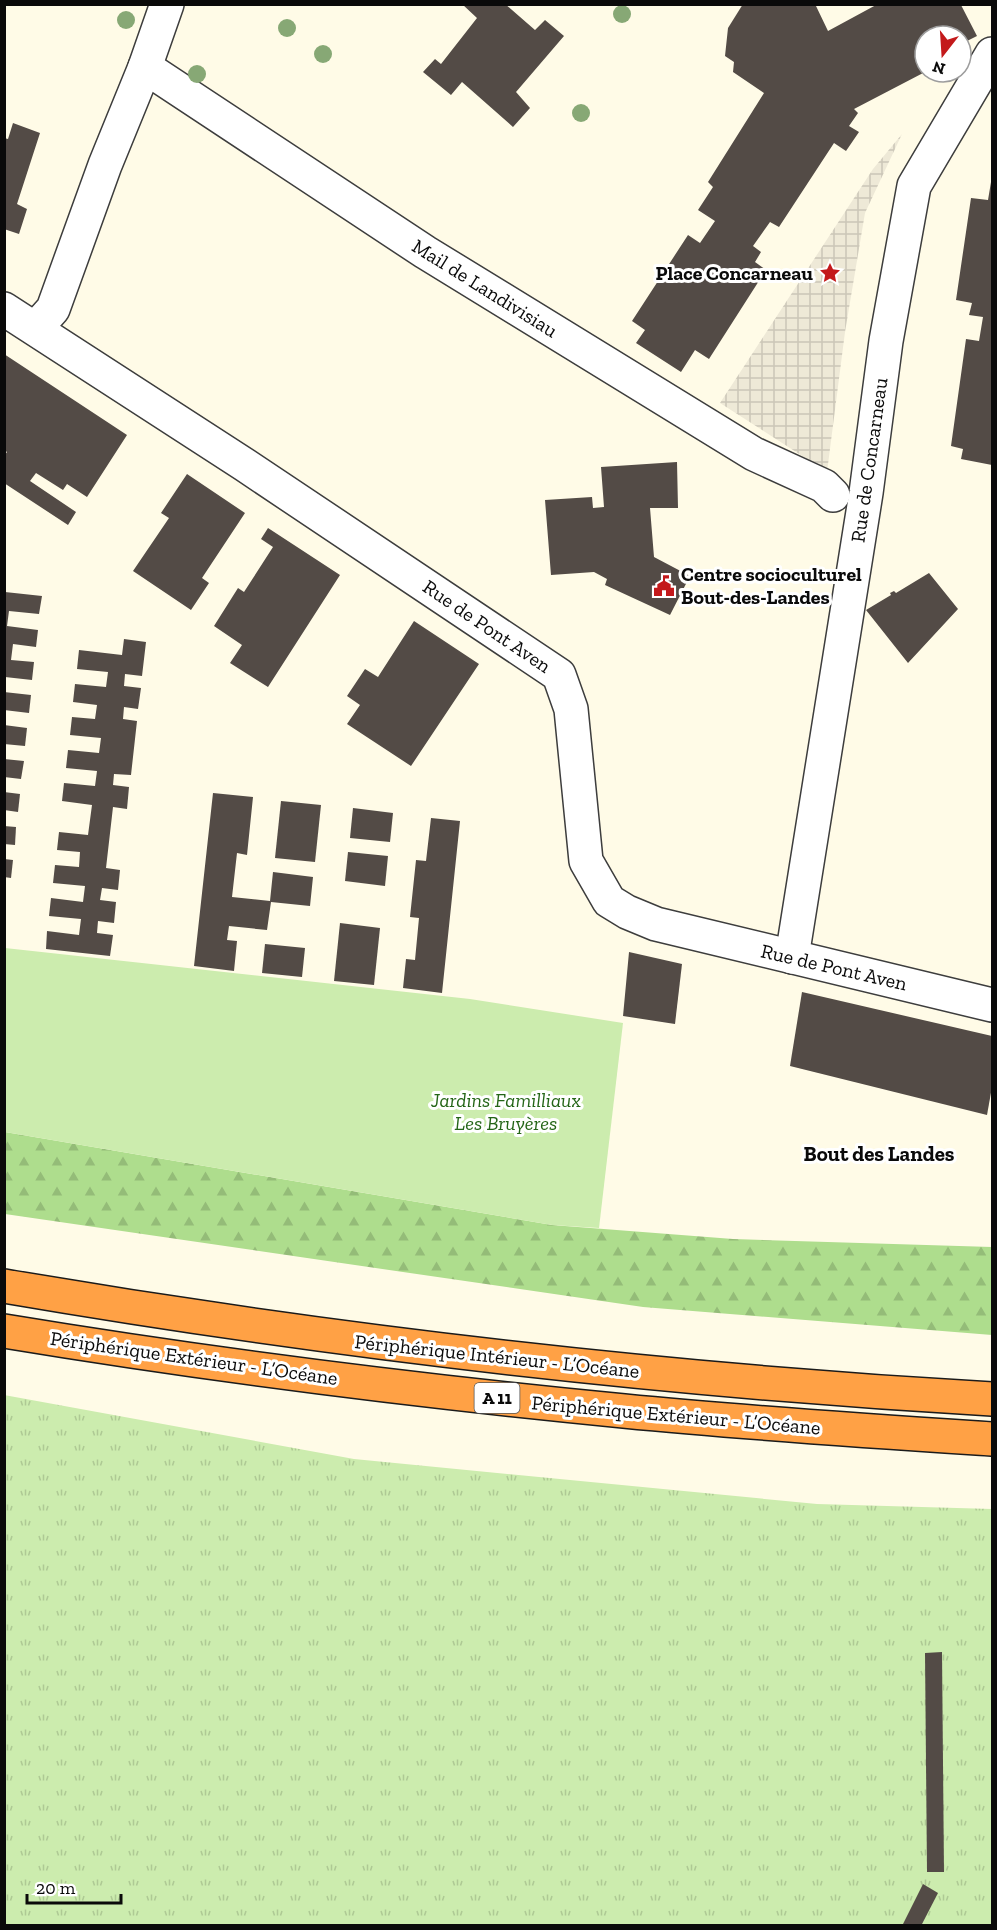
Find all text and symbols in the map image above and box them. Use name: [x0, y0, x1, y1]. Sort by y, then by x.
north arrow: [913, 24, 973, 84]
text: N: [930, 57, 947, 79]
street label: Mail de Landivisiau: [408, 234, 562, 342]
place label: Place Concarneau: [656, 261, 813, 285]
place icon: Place Concarneau: [818, 261, 842, 285]
street label: Rue de Concarneau: [846, 376, 892, 544]
place label: Centre socioculturel Bout-des-Landes: [681, 562, 862, 609]
street label: Rue de Pont Aven: [418, 574, 556, 678]
public building icon: Centre socioculturel Bout-des-Landes: [652, 574, 676, 598]
street label: Rue de Pont Aven: [759, 939, 910, 996]
park label: Jardins Familliaux Les Bruyères: [430, 1088, 581, 1135]
district label: Bout des Landes: [804, 1141, 955, 1166]
street label: Périphérique Extérieur - L’Océane: [49, 1326, 339, 1390]
street label: Périphérique Intérieur - L’Océane: [354, 1329, 640, 1383]
road number: A 11: [474, 1383, 520, 1413]
street label: Périphérique Extérieur - L’Océane: [530, 1390, 822, 1440]
scale bar: [27, 1867, 122, 1905]
text: 20 m: [36, 1877, 76, 1899]

